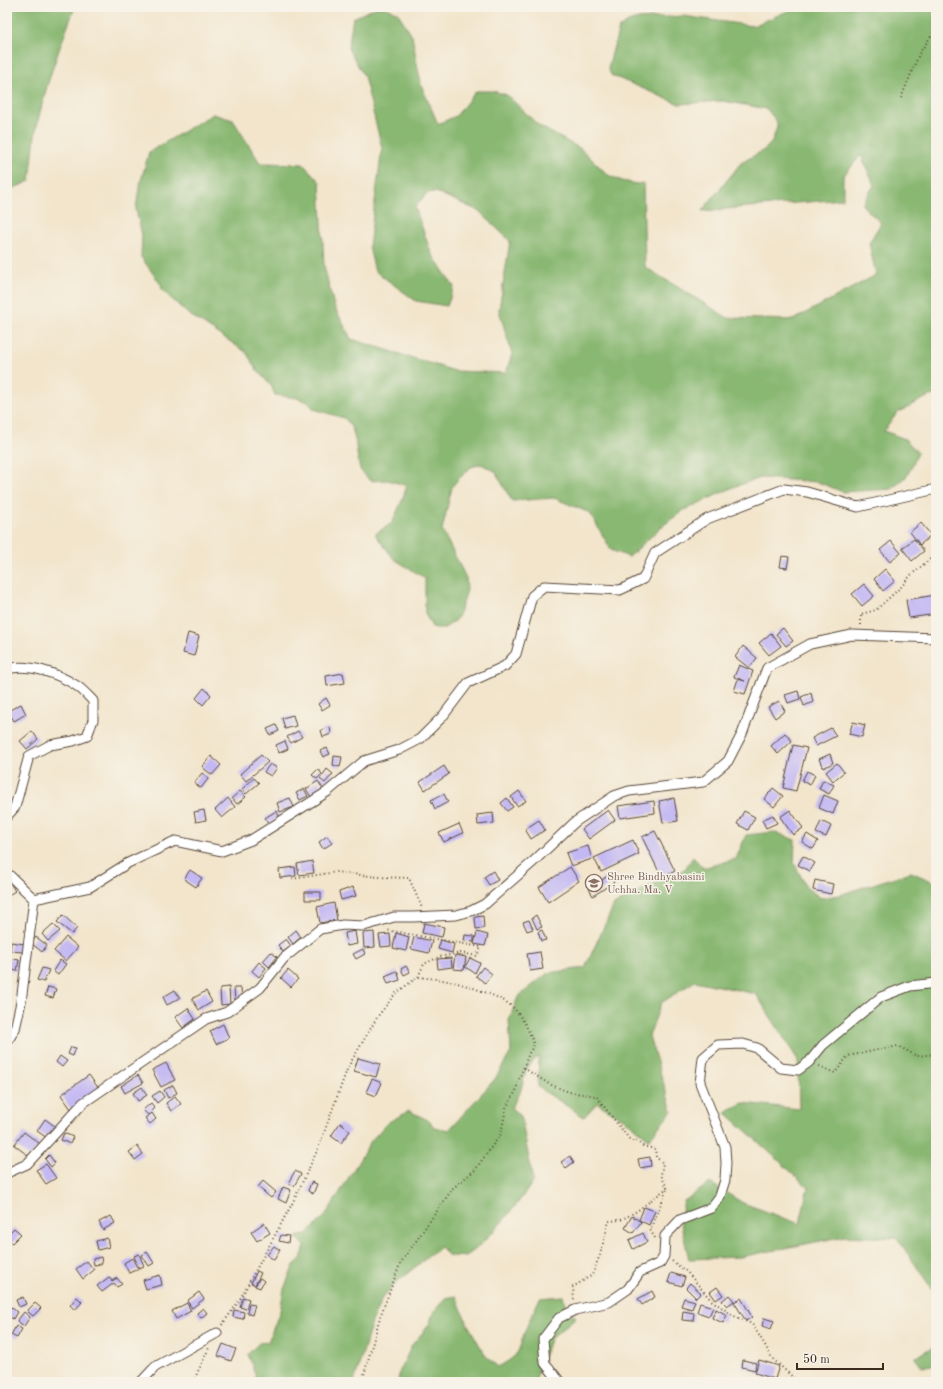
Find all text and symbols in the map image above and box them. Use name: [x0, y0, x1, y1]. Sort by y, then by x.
place label: Shree Bindhyabasini Uchha. Ma. V: [607, 872, 704, 896]
school or university icon: Shree Bindhyabasini Uchha. Ma. V: [584, 873, 604, 893]
scale bar: [797, 1345, 883, 1371]
text: 50 m: [803, 1353, 830, 1366]

